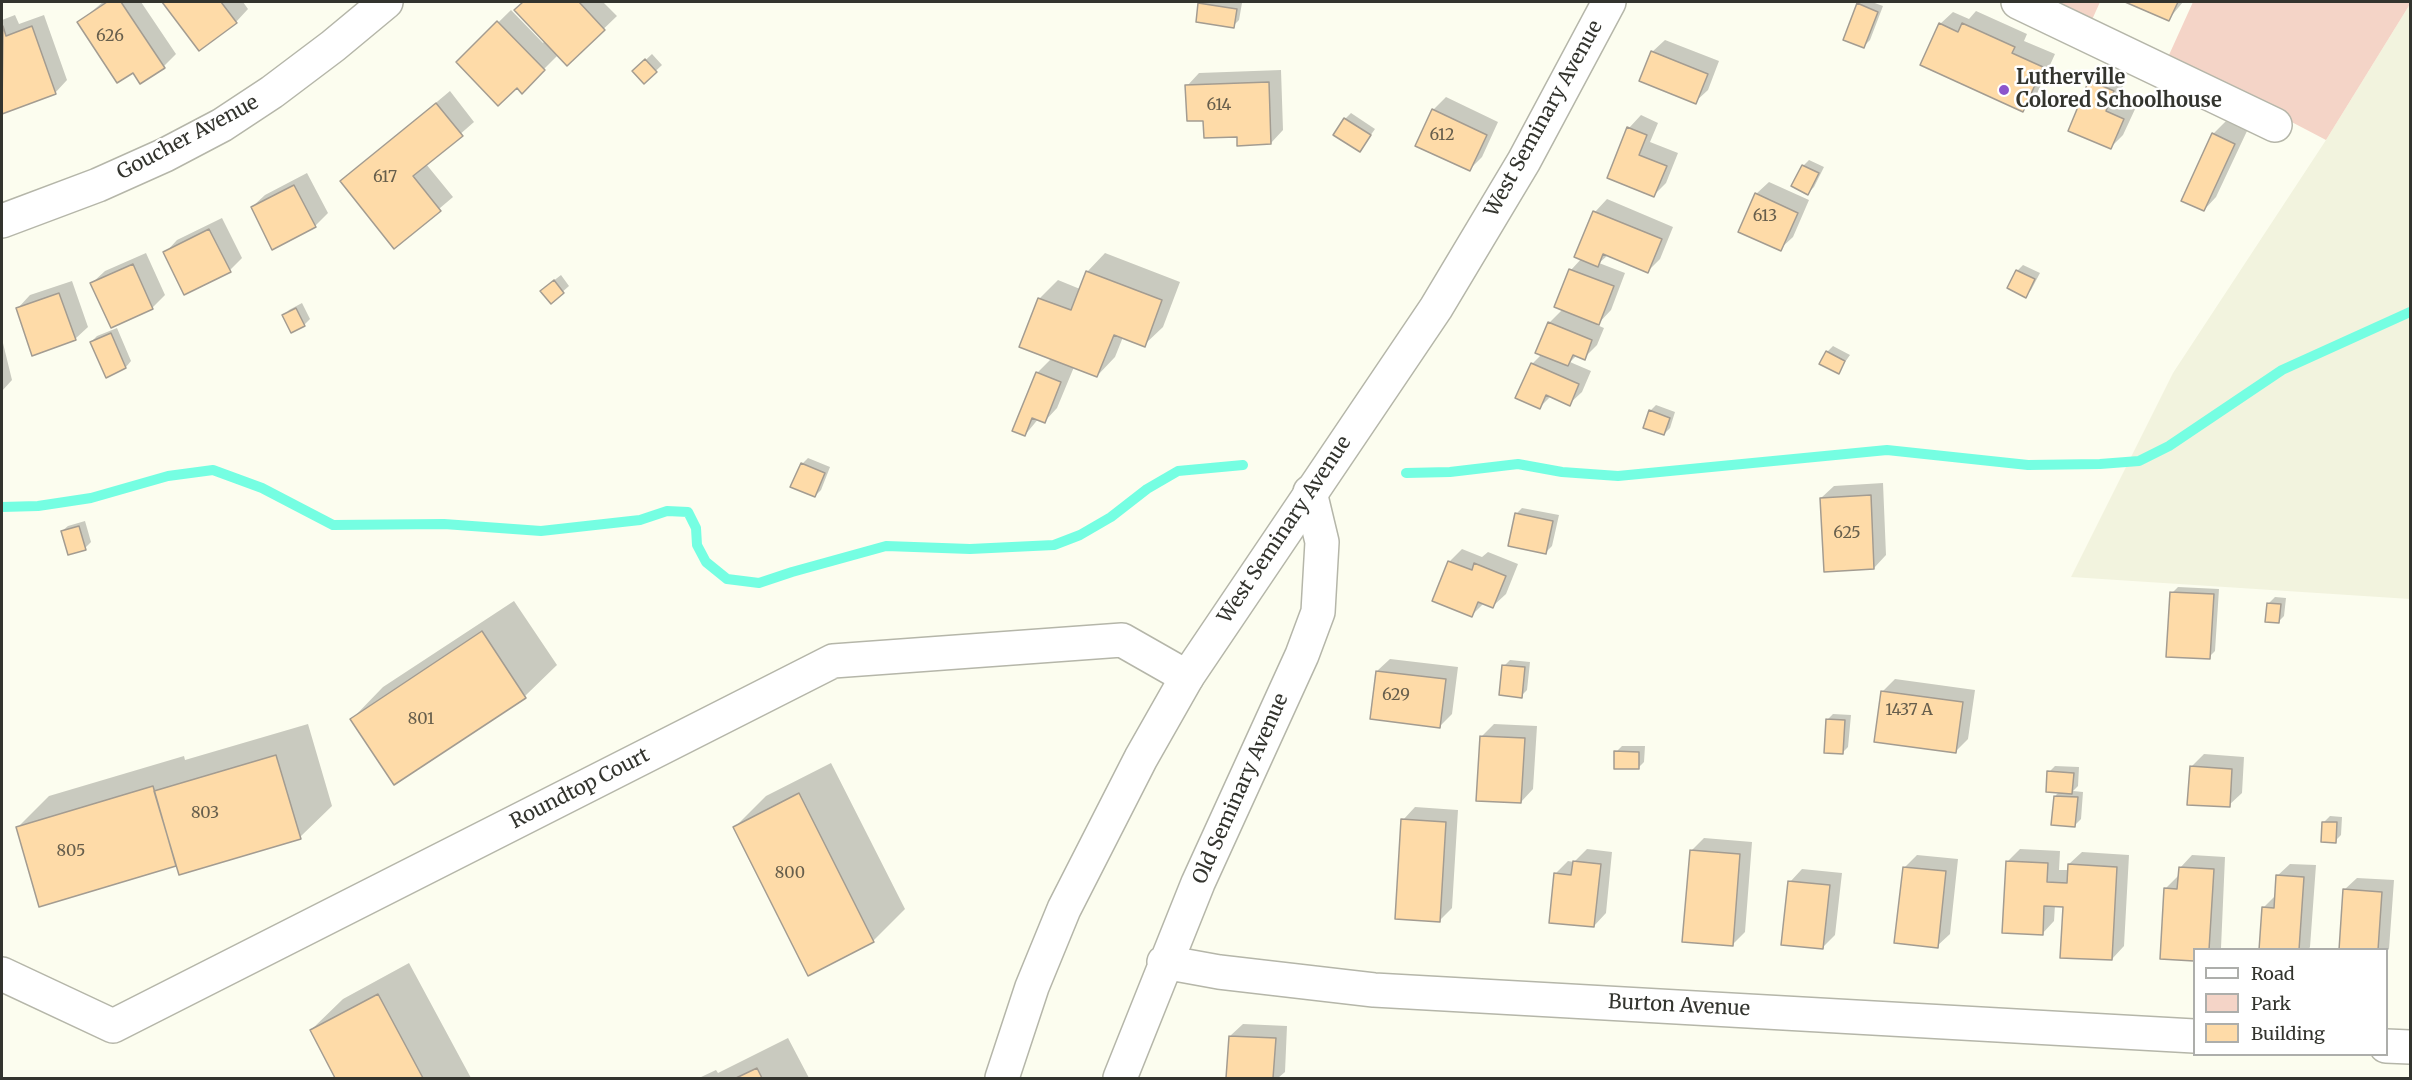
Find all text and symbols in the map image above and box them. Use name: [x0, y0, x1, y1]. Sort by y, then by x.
street label: West Seminary Avenue: [1480, 17, 1608, 221]
house number: 626: [96, 26, 124, 46]
place label: Lutherville Colored Schoolhouse: [2016, 66, 2222, 113]
marker: Lutherville Colored Schoolhouse: [1997, 83, 2011, 97]
street label: Goucher Avenue: [113, 91, 263, 185]
house number: 614: [1207, 95, 1231, 115]
house number: 612: [1429, 125, 1455, 145]
house number: 617: [373, 167, 397, 187]
house number: 613: [1753, 206, 1777, 226]
street label: West Seminary Avenue: [1213, 432, 1357, 628]
house number: 625: [1833, 523, 1861, 543]
house number: 629: [1382, 685, 1410, 705]
street label: Old Seminary Avenue: [1188, 690, 1294, 888]
house number: 1437 A: [1885, 700, 1933, 720]
house number: 801: [408, 709, 434, 729]
street label: Roundtop Court: [506, 744, 654, 834]
house number: 803: [191, 803, 219, 823]
house number: 805: [57, 841, 85, 861]
house number: 800: [775, 863, 805, 883]
legend: [2193, 948, 2388, 1056]
text: Road: [2251, 962, 2295, 985]
street label: Burton Avenue: [1607, 990, 1751, 1022]
text: Park: [2251, 992, 2291, 1015]
text: Building: [2251, 1022, 2325, 1045]

